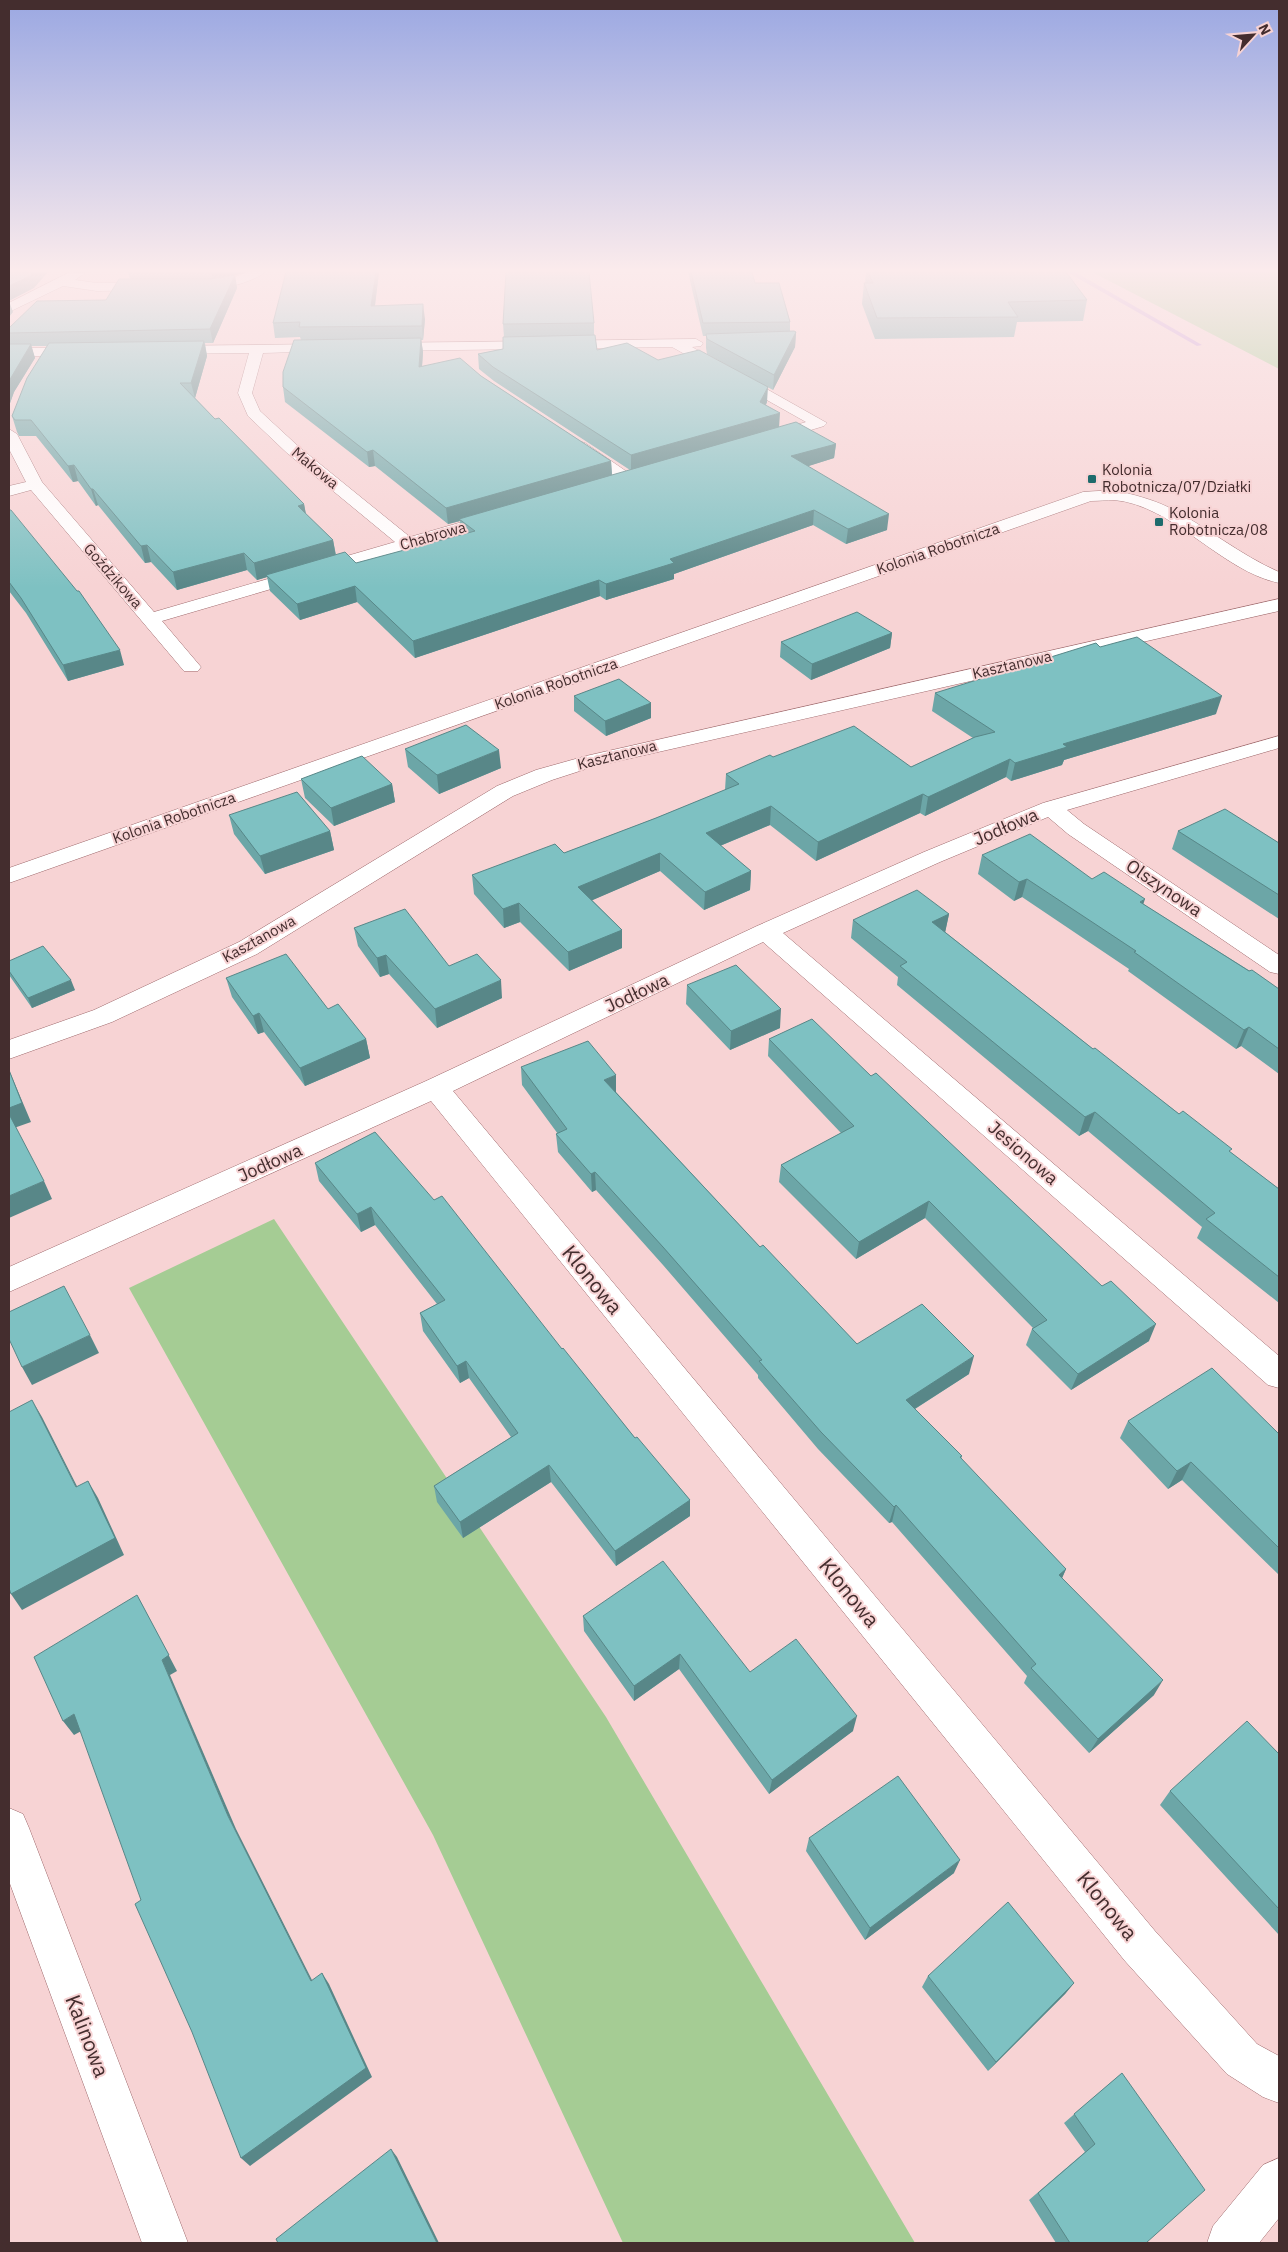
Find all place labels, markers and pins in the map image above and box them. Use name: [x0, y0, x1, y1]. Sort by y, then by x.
place label: Kolonia Robotnicza/07/Działki: [1102, 460, 1251, 496]
marker: Kolonia Robotnicza/07/Działki: [1086, 473, 1098, 485]
place label: Kolonia Robotnicza/08: [1169, 503, 1268, 539]
marker: Kolonia Robotnicza/08: [1153, 516, 1165, 528]

